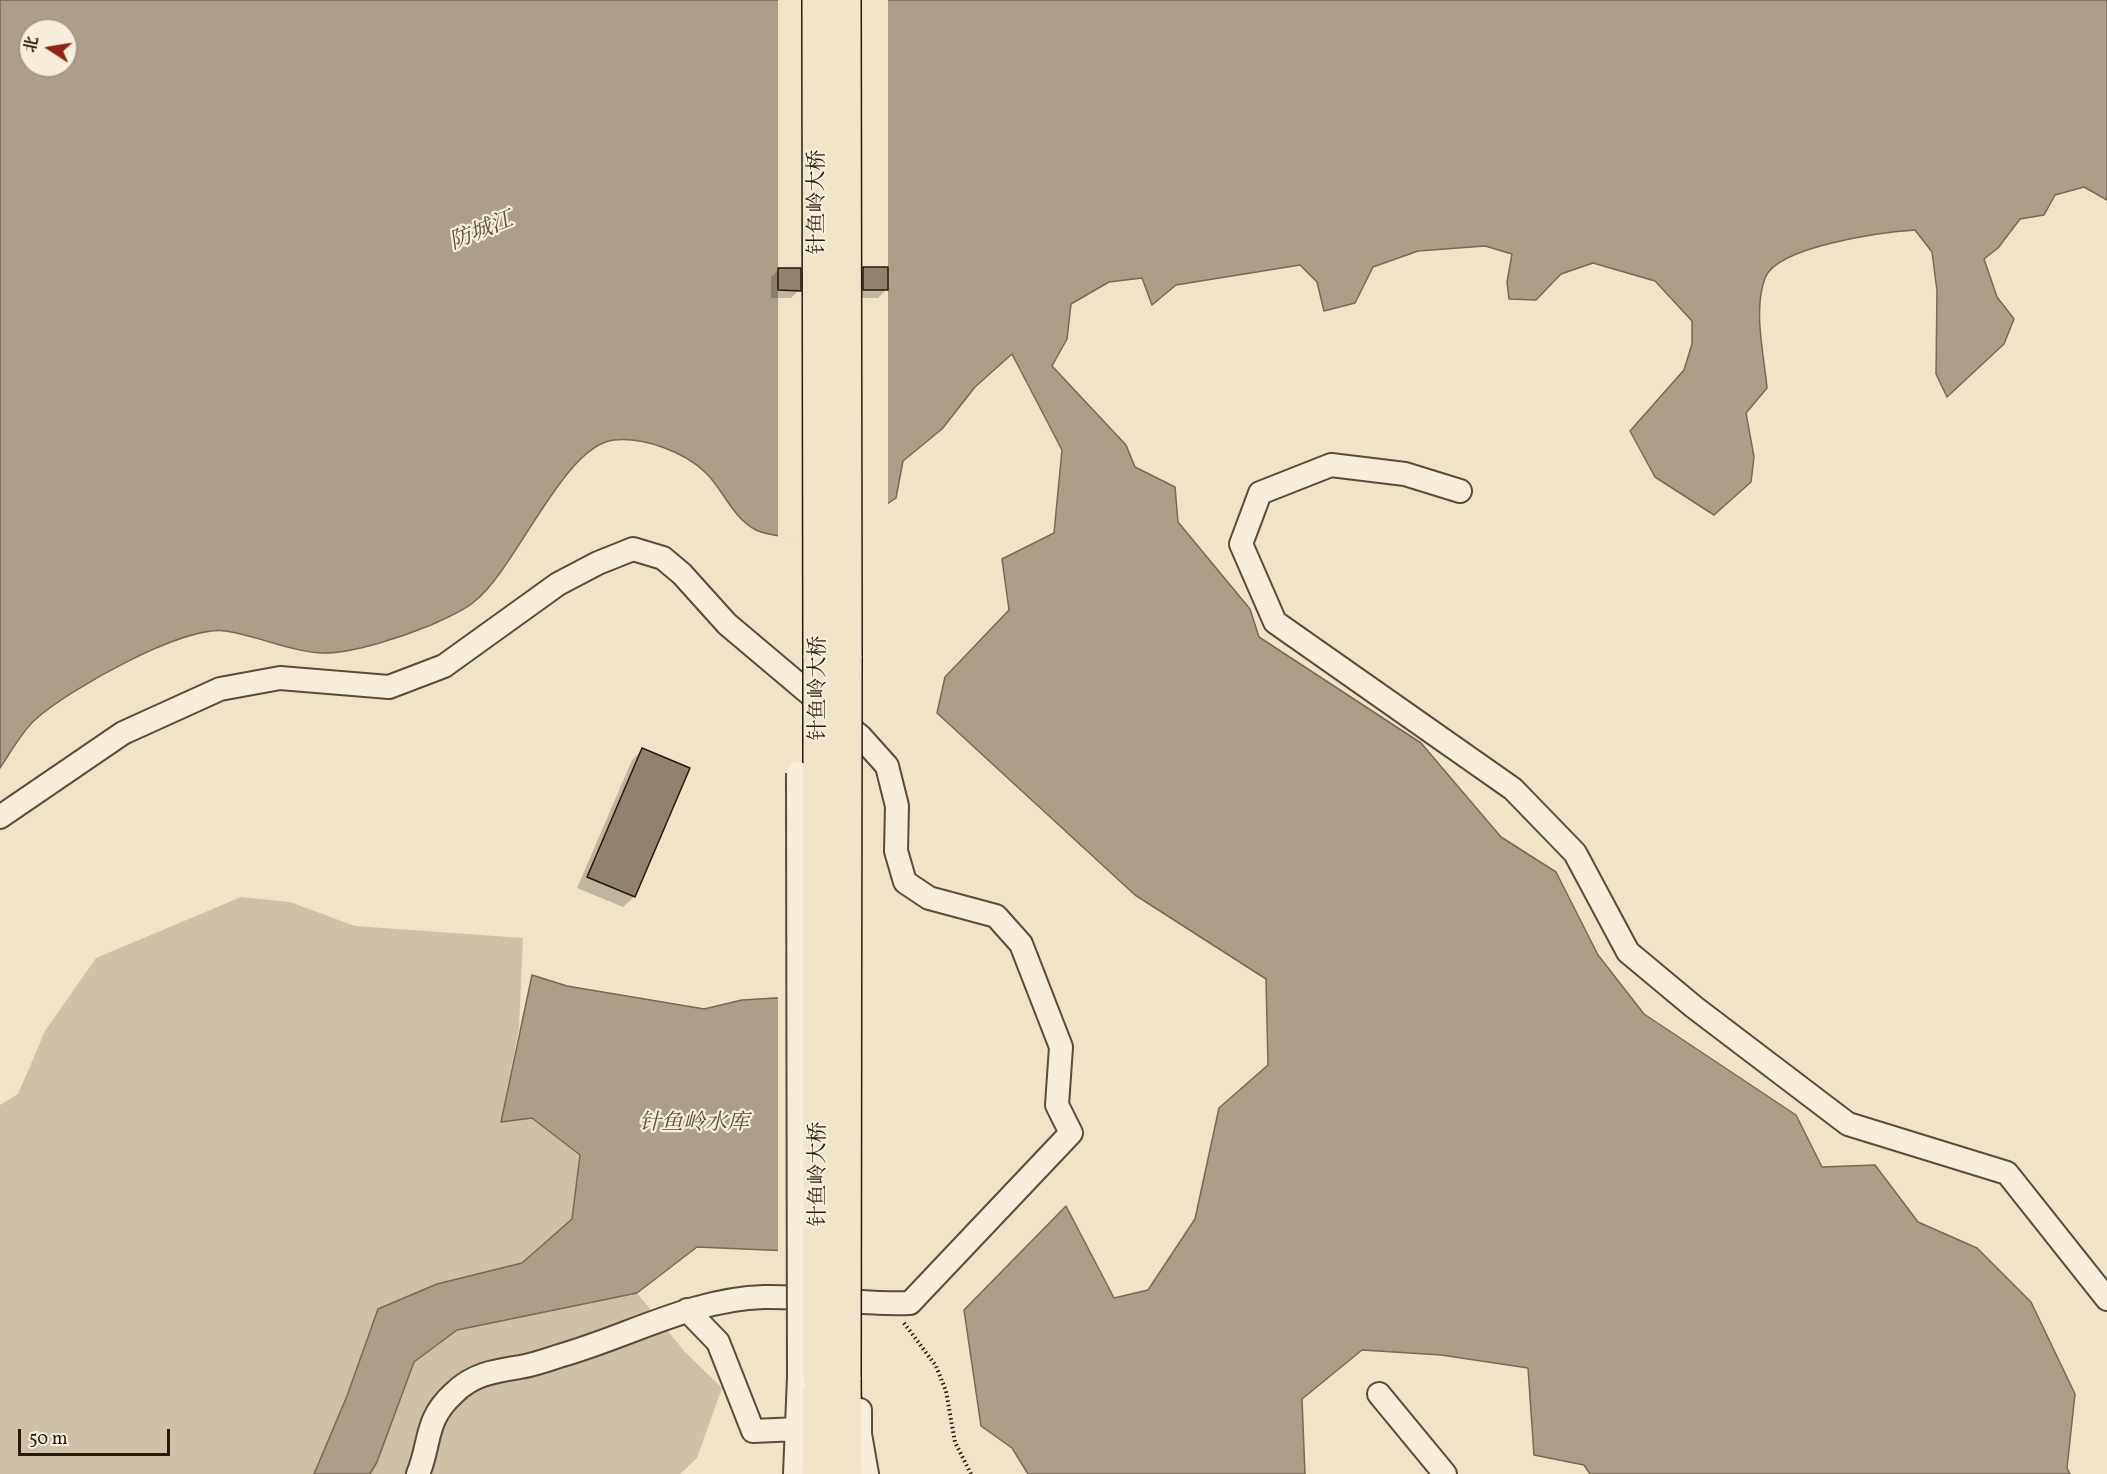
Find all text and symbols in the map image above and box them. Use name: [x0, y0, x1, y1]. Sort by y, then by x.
north arrow: [18, 18, 78, 78]
text: 北: [20, 35, 45, 55]
street label: 针鱼岭大桥: [806, 150, 832, 254]
water label: 防城江: [446, 208, 518, 258]
street label: 针鱼岭大桥: [807, 636, 833, 740]
water label: 针鱼岭水库: [639, 1112, 749, 1138]
street label: 针鱼岭大桥: [807, 1122, 833, 1226]
scale bar: [21, 1417, 172, 1455]
text: 50 m: [29, 1427, 68, 1452]

